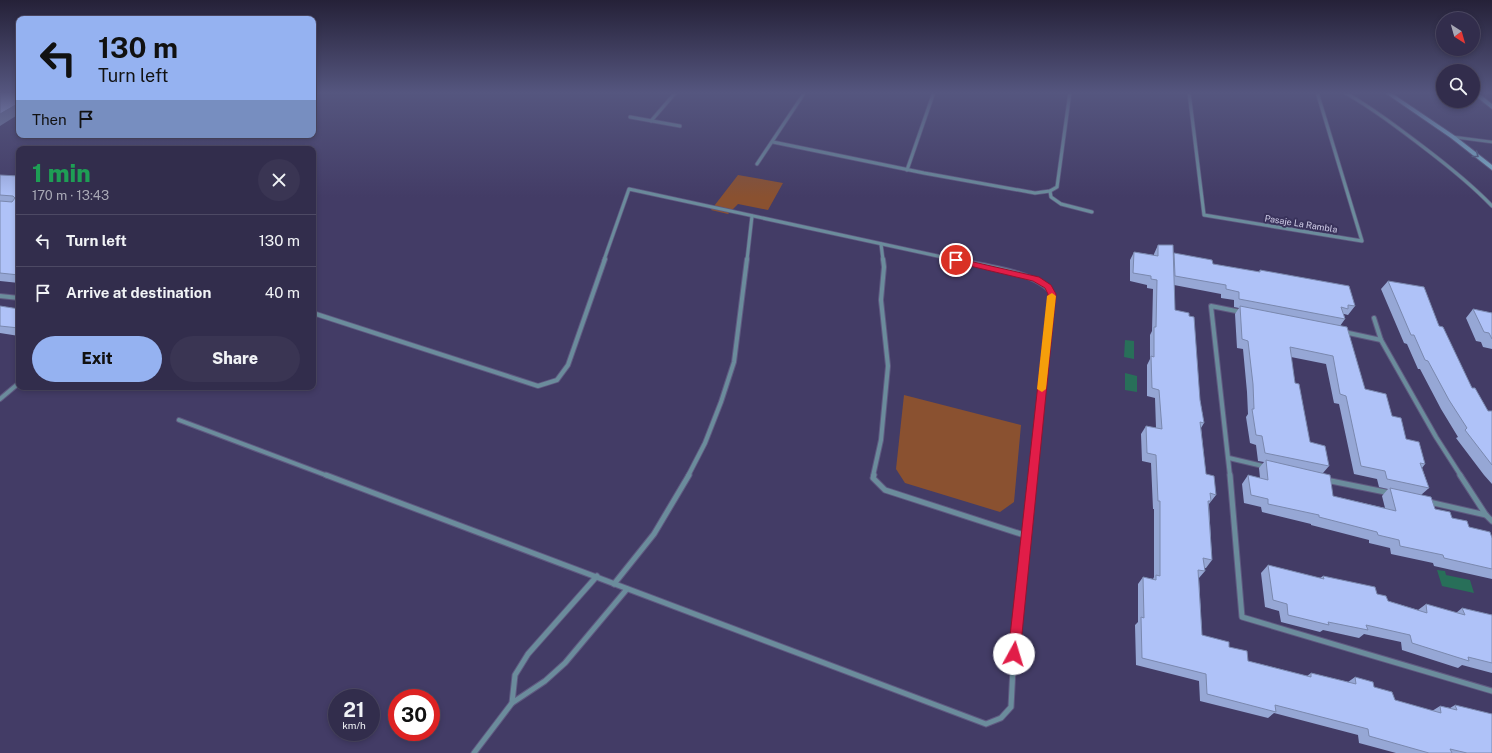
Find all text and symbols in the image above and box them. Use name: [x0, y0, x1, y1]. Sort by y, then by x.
north arrow: [1436, 12, 1480, 56]
map controls: [1436, 12, 1480, 108]
text: 130 m: [98, 31, 178, 64]
icon: left: [32, 32, 84, 84]
button: search: [1436, 64, 1480, 108]
text: Turn left: [98, 65, 168, 86]
icon: arrive: [75, 108, 97, 130]
text: Then: [32, 111, 67, 128]
one-way arrow: [1471, 150, 1478, 157]
text: 1 min: [32, 159, 91, 187]
button: close: [258, 159, 300, 201]
text: 170 m · 13:43: [32, 188, 109, 203]
street label: Pasaje La Rambla: [1264, 212, 1338, 235]
icon: left: [32, 230, 54, 252]
text: Turn left: [66, 232, 127, 249]
text: 130 m: [259, 232, 300, 249]
pin: [939, 243, 973, 277]
icon: arrive: [945, 249, 967, 271]
icon: arrive: [32, 282, 54, 304]
text: Arrive at destination: [66, 284, 211, 301]
text: 40 m: [265, 284, 300, 301]
button: Exit: [32, 336, 162, 382]
button: Share: [170, 336, 300, 382]
position arrow: [993, 633, 1035, 675]
speed limit sign: 30: [388, 689, 440, 741]
text: 21: [343, 698, 365, 722]
text: km/h: [342, 719, 366, 731]

